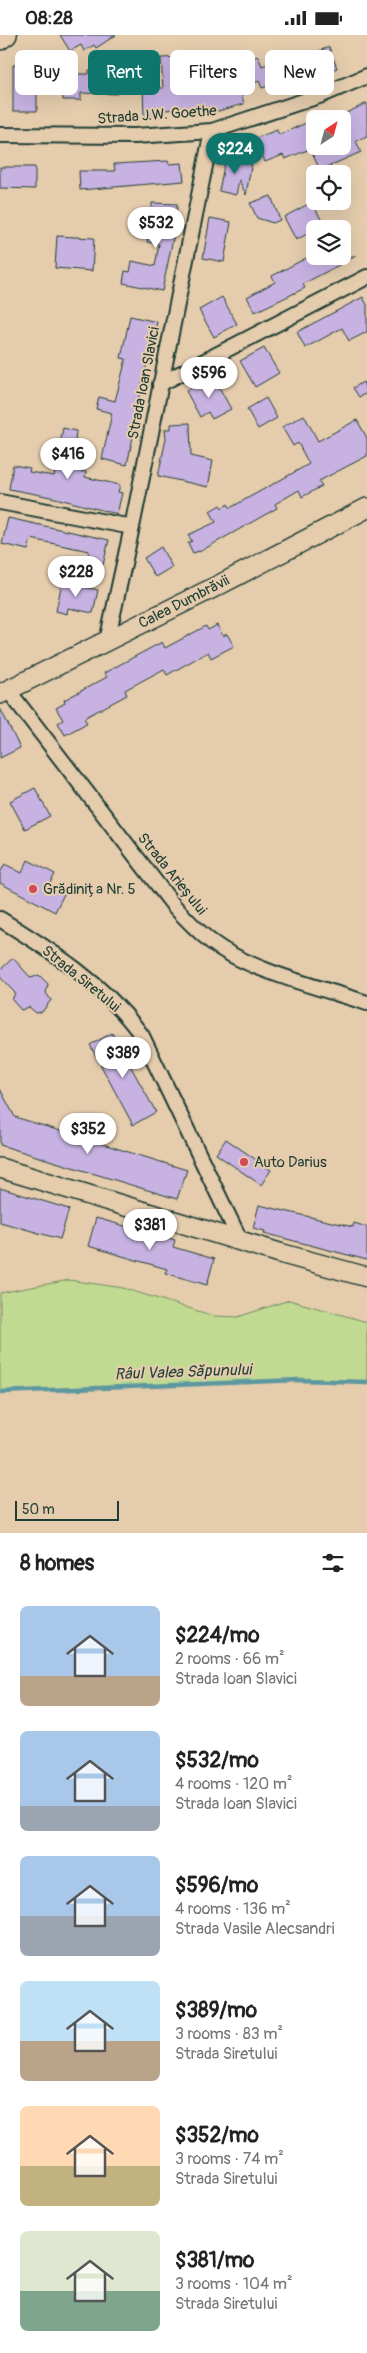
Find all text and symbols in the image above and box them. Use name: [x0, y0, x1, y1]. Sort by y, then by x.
text: 08:28: [25, 6, 73, 30]
chip: Buy: [15, 50, 78, 95]
chip: Rent: [88, 50, 160, 95]
chip: Filters: [170, 50, 255, 95]
chip: New: [265, 50, 334, 95]
street label: Strada J.W. Goethe: [97, 101, 218, 129]
north arrow: [306, 110, 351, 155]
map controls: [306, 110, 351, 265]
pin: $224: [205, 133, 265, 175]
text: $224: [217, 139, 253, 159]
button: locate: [306, 165, 351, 210]
pin: $532: [126, 207, 186, 249]
text: $532: [138, 213, 174, 233]
button: layers: [306, 220, 351, 265]
street label: Strada Ioan Slavici: [124, 325, 164, 441]
pin: $596: [179, 357, 239, 399]
text: $596: [192, 363, 226, 383]
pin: $416: [38, 437, 98, 480]
text: $416: [51, 444, 85, 464]
pin: $228: [46, 555, 106, 598]
text: $228: [59, 562, 93, 582]
street label: Calea Dumbrăvii: [135, 571, 233, 633]
street label: Strada Arieșului: [133, 829, 211, 919]
place label: Grădinița Nr. 5: [43, 880, 136, 899]
marker: Grădinița Nr. 5: [27, 883, 39, 895]
street label: Strada Siretului: [38, 941, 125, 1017]
pin: $389: [93, 1037, 153, 1079]
text: $389: [106, 1043, 140, 1063]
pin: $352: [58, 1113, 118, 1155]
text: $352: [70, 1119, 106, 1139]
place label: Auto Darius: [254, 1153, 327, 1172]
marker: Auto Darius: [238, 1156, 250, 1168]
pin: $381: [120, 1209, 180, 1251]
text: $381: [134, 1215, 166, 1235]
water label: Râul Valea Săpunului: [114, 1360, 254, 1384]
scale bar: [15, 1498, 119, 1521]
text: 50 m: [22, 1501, 55, 1518]
icon: filters: [319, 1549, 347, 1577]
text: 8 homes: [20, 1550, 94, 1577]
text: $224/mo: [175, 1622, 260, 1649]
icon: home: [60, 1626, 120, 1686]
text: 2 rooms · 66 m²: [175, 1649, 285, 1669]
text: Strada Ioan Slavici: [175, 1669, 297, 1689]
text: $532/mo: [175, 1747, 259, 1774]
icon: home: [60, 1751, 120, 1811]
text: 4 rooms · 120 m²: [175, 1774, 292, 1794]
text: Strada Ioan Slavici: [175, 1794, 297, 1814]
text: $596/mo: [175, 1872, 258, 1899]
icon: home: [60, 1876, 120, 1936]
text: 4 rooms · 136 m²: [175, 1899, 291, 1919]
text: Strada Vasile Alecsandri: [175, 1919, 335, 1939]
text: $389/mo: [175, 1997, 257, 2024]
icon: home: [60, 2001, 120, 2061]
text: 3 rooms · 83 m²: [175, 2024, 283, 2044]
text: Strada Siretului: [175, 2044, 277, 2064]
text: $352/mo: [175, 2122, 259, 2149]
icon: home: [60, 2126, 120, 2186]
text: 3 rooms · 74 m²: [175, 2149, 284, 2169]
text: Strada Siretului: [175, 2169, 277, 2189]
text: $381/mo: [175, 2247, 254, 2274]
icon: home: [60, 2251, 120, 2311]
text: 3 rooms · 104 m²: [175, 2274, 292, 2294]
text: Strada Siretului: [175, 2294, 277, 2314]

